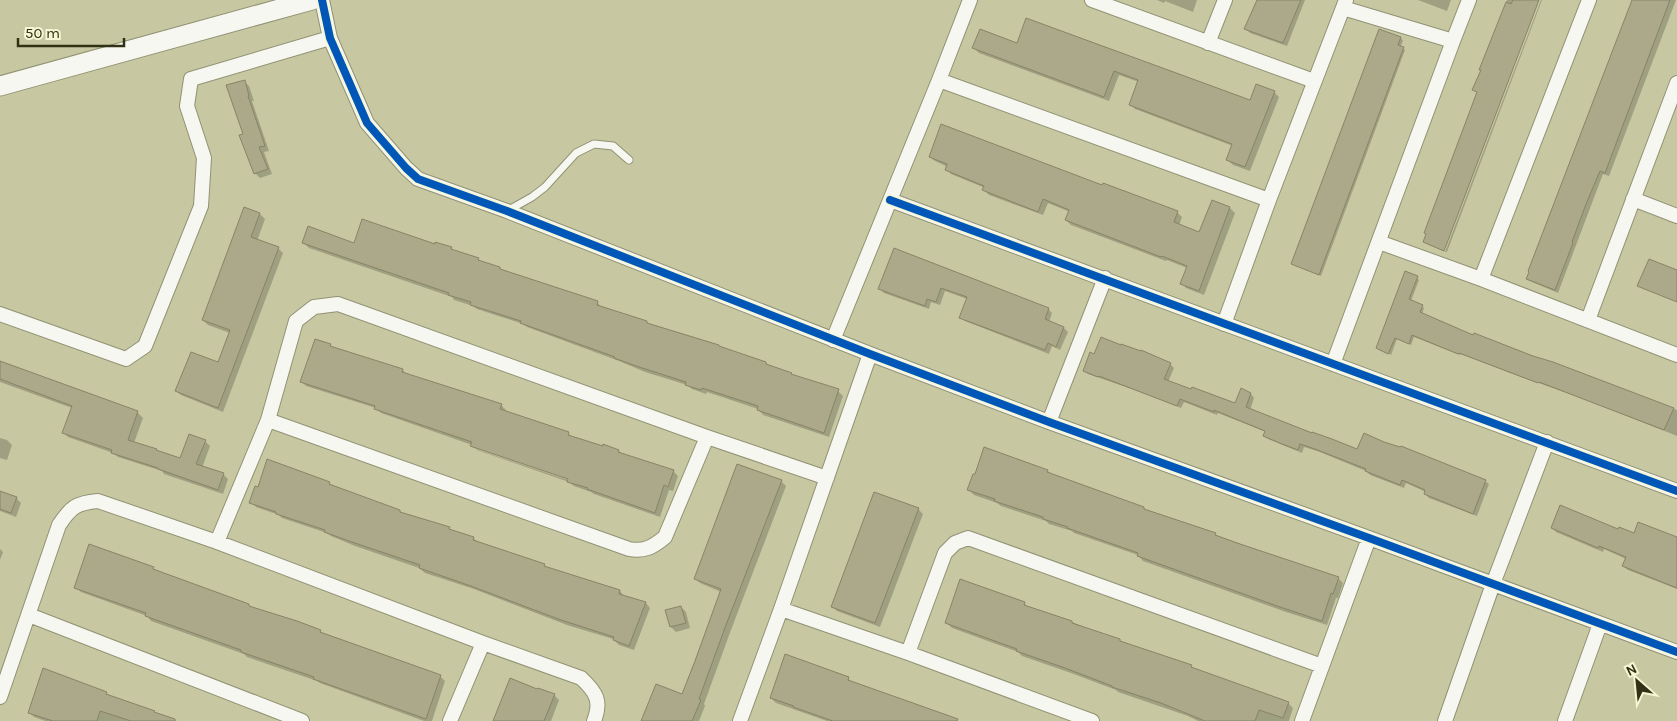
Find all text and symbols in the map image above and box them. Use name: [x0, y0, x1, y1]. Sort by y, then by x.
scale bar: [18, 15, 124, 47]
text: 50 m: [25, 24, 60, 42]
north arrow: [1612, 656, 1662, 706]
text: N: [1623, 660, 1640, 680]

